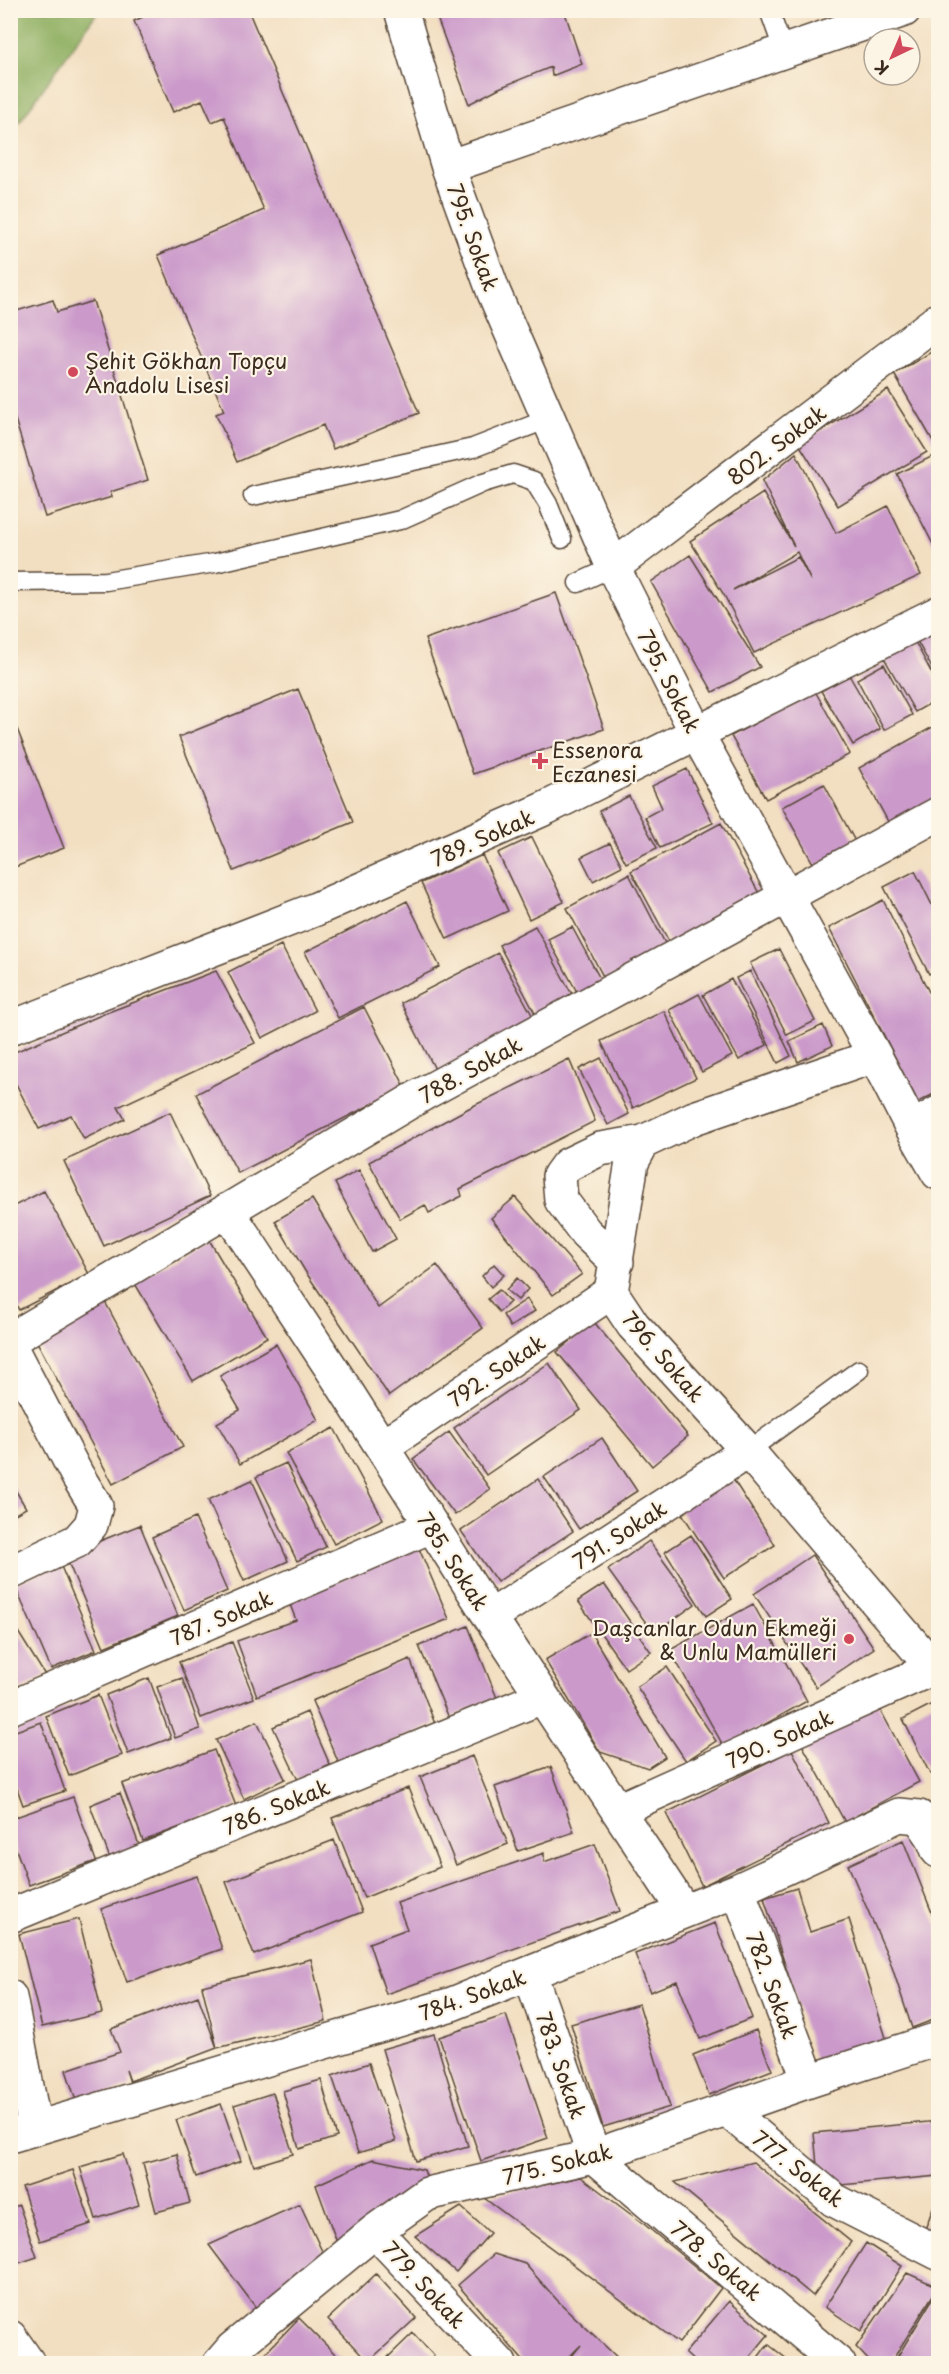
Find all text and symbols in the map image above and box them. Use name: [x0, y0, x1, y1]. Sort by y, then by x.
north arrow: [862, 27, 922, 87]
text: K: [868, 56, 893, 81]
street label: 795. Sokak: [440, 179, 508, 295]
place label: Şehit Gökhan Topçu Anadolu Lisesi: [85, 344, 287, 400]
marker: Şehit Gökhan Topçu Anadolu Lisesi: [66, 365, 80, 379]
street label: 802. Sokak: [720, 396, 832, 492]
street label: 795. Sokak: [630, 624, 710, 738]
place label: Essenora Eczanesi: [552, 733, 643, 789]
marker: Essenora Eczanesi: [533, 754, 547, 768]
street label: 789. Sokak: [425, 800, 539, 874]
street label: 788. Sokak: [413, 1028, 527, 1110]
street label: 796. Sokak: [615, 1303, 713, 1409]
street label: 792. Sokak: [441, 1326, 551, 1414]
street label: 791. Sokak: [566, 1492, 672, 1576]
street label: 785. Sokak: [410, 1506, 498, 1616]
street label: 787. Sokak: [165, 1581, 277, 1653]
place label: Daşcanlar Odun Ekmeği & Unlu Mamülleri: [592, 1611, 837, 1667]
marker: Daşcanlar Odun Ekmeği & Unlu Mamülleri: [842, 1632, 856, 1646]
street label: 790. Sokak: [720, 1700, 838, 1776]
street label: 786. Sokak: [218, 1770, 334, 1842]
street label: 782. Sokak: [739, 1927, 807, 2043]
street label: 784. Sokak: [414, 1960, 530, 2028]
street label: 783. Sokak: [529, 2007, 595, 2123]
street label: 777. Sokak: [746, 2122, 852, 2214]
street label: 775. Sokak: [499, 2134, 615, 2192]
street label: 778. Sokak: [664, 2212, 770, 2308]
street label: 779. Sokak: [376, 2233, 474, 2335]

